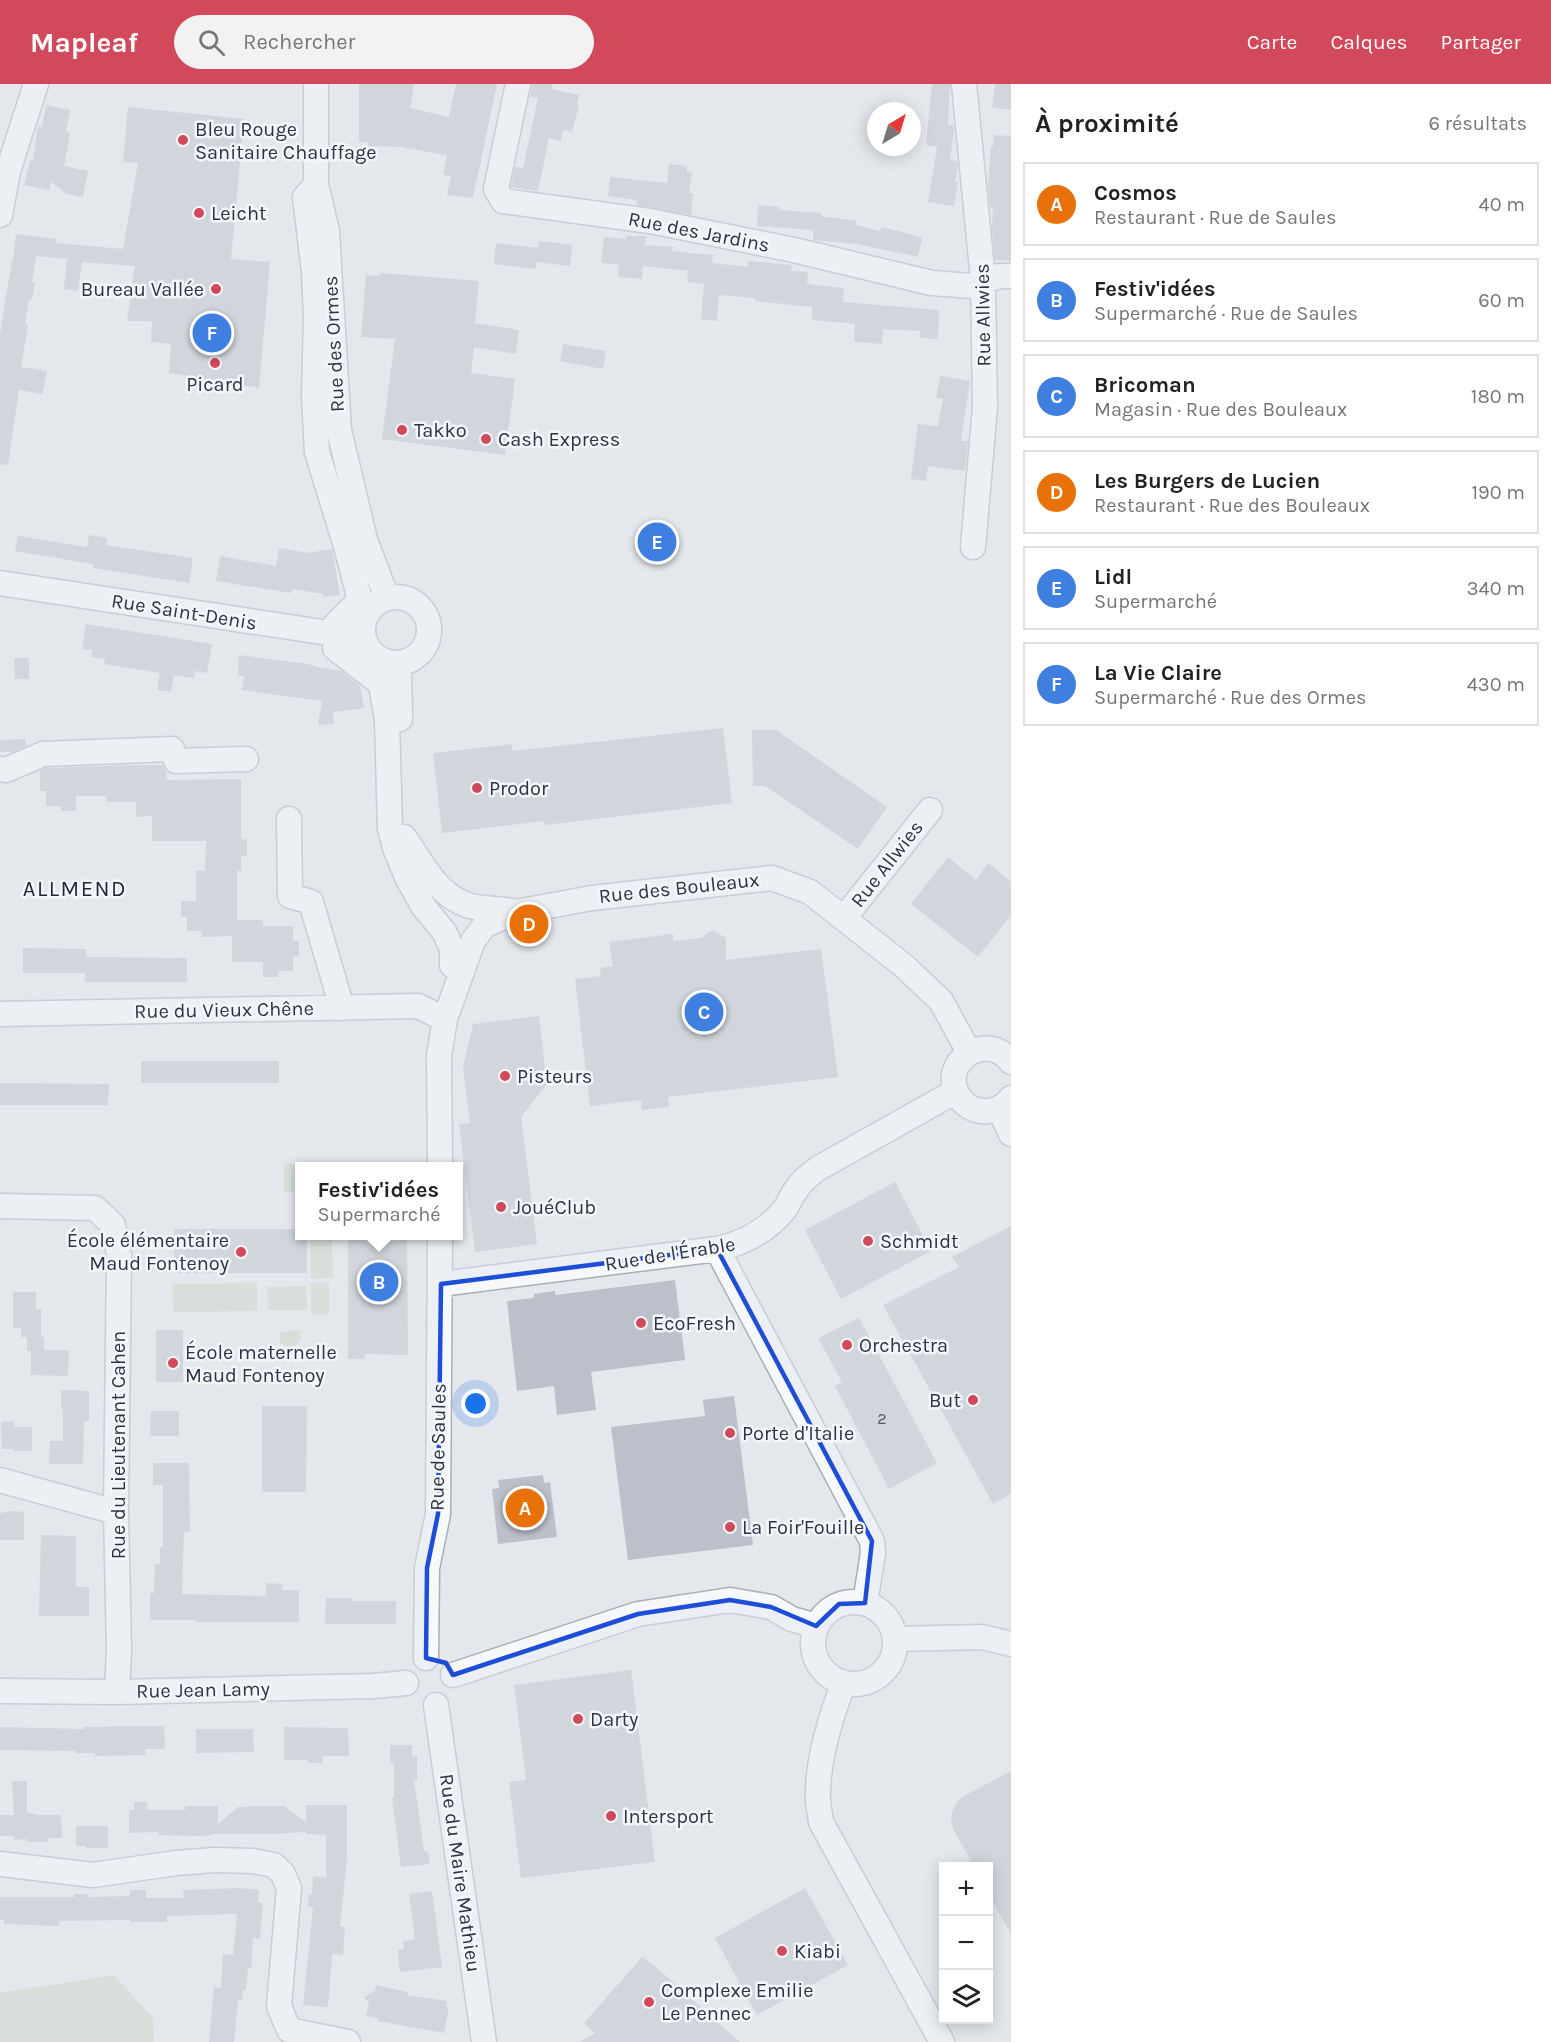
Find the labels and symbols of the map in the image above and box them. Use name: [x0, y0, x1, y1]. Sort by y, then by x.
north arrow: [867, 102, 921, 156]
place label: Bleu Rouge Sanitaire Chauffage: [195, 118, 377, 164]
marker: Bleu Rouge Sanitaire Chauffage: [176, 133, 190, 147]
place label: Leicht: [211, 202, 267, 225]
marker: Leicht: [192, 206, 206, 220]
street label: Rue des Jardins: [626, 207, 772, 257]
street label: Rue Allwies: [971, 263, 995, 367]
street label: Rue des Ormes: [319, 275, 349, 413]
place label: Bureau Vallée: [81, 278, 204, 301]
marker: Bureau Vallée: [209, 282, 223, 296]
pin: F: [192, 310, 232, 356]
marker: Picard: [208, 356, 222, 370]
place label: Picard: [186, 373, 244, 396]
place label: Takko: [414, 419, 467, 442]
marker: Takko: [395, 423, 409, 437]
place label: Cash Express: [498, 428, 620, 451]
marker: Cash Express: [479, 432, 493, 446]
pin: E: [638, 520, 676, 564]
street label: Rue Saint-Denis: [110, 589, 258, 635]
place label: Prodor: [489, 777, 549, 800]
marker: Prodor: [470, 781, 484, 795]
street label: Rue Allwies: [846, 816, 928, 912]
street label: Rue des Bouleaux: [598, 868, 760, 908]
district label: ALLMEND: [23, 876, 127, 902]
pin: D: [510, 902, 548, 946]
pin: C: [684, 990, 724, 1034]
street label: Rue du Vieux Chêne: [134, 997, 314, 1023]
place label: Pisteurs: [517, 1065, 592, 1088]
marker: Pisteurs: [498, 1069, 512, 1083]
place label: JouéClub: [513, 1196, 596, 1219]
marker: JouéClub: [494, 1200, 508, 1214]
place label: École élémentaire Maud Fontenoy: [67, 1228, 229, 1275]
place label: Schmidt: [880, 1230, 959, 1253]
street label: Rue de l'Érable: [603, 1231, 737, 1276]
marker: Schmidt: [861, 1234, 875, 1248]
marker: École élémentaire Maud Fontenoy: [234, 1245, 248, 1259]
pin: B: [360, 1260, 398, 1304]
place label: EcoFresh: [653, 1312, 736, 1335]
marker: EcoFresh: [634, 1316, 648, 1330]
street label: Rue du Lieutenant Cahen: [107, 1331, 130, 1559]
place label: Orchestra: [859, 1334, 948, 1357]
marker: Orchestra: [840, 1338, 854, 1352]
place label: École maternelle Maud Fontenoy: [185, 1340, 337, 1387]
marker: École maternelle Maud Fontenoy: [166, 1356, 180, 1370]
street label: Rue de Saules: [425, 1383, 451, 1511]
your location: [461, 1389, 490, 1418]
place label: But: [929, 1389, 961, 1412]
marker: But: [966, 1393, 980, 1407]
house number: 2: [877, 1409, 887, 1428]
place label: Porte d'Italie: [742, 1422, 854, 1445]
marker: Porte d'Italie: [723, 1426, 737, 1440]
pin: A: [506, 1486, 544, 1530]
place label: La Foir'Fouille: [742, 1516, 864, 1539]
marker: La Foir'Fouille: [723, 1520, 737, 1534]
street label: Rue Jean Lamy: [136, 1677, 270, 1703]
place label: Darty: [590, 1708, 638, 1731]
marker: Darty: [571, 1712, 585, 1726]
street label: Rue du Maire Mathieu: [435, 1772, 485, 1974]
place label: Intersport: [623, 1805, 714, 1828]
marker: Intersport: [604, 1809, 618, 1823]
place label: Kiabi: [794, 1940, 841, 1963]
marker: Kiabi: [775, 1944, 789, 1958]
place label: Complexe Emilie Le Pennec: [661, 1979, 813, 2025]
marker: Complexe Emilie Le Pennec: [642, 1995, 656, 2009]

